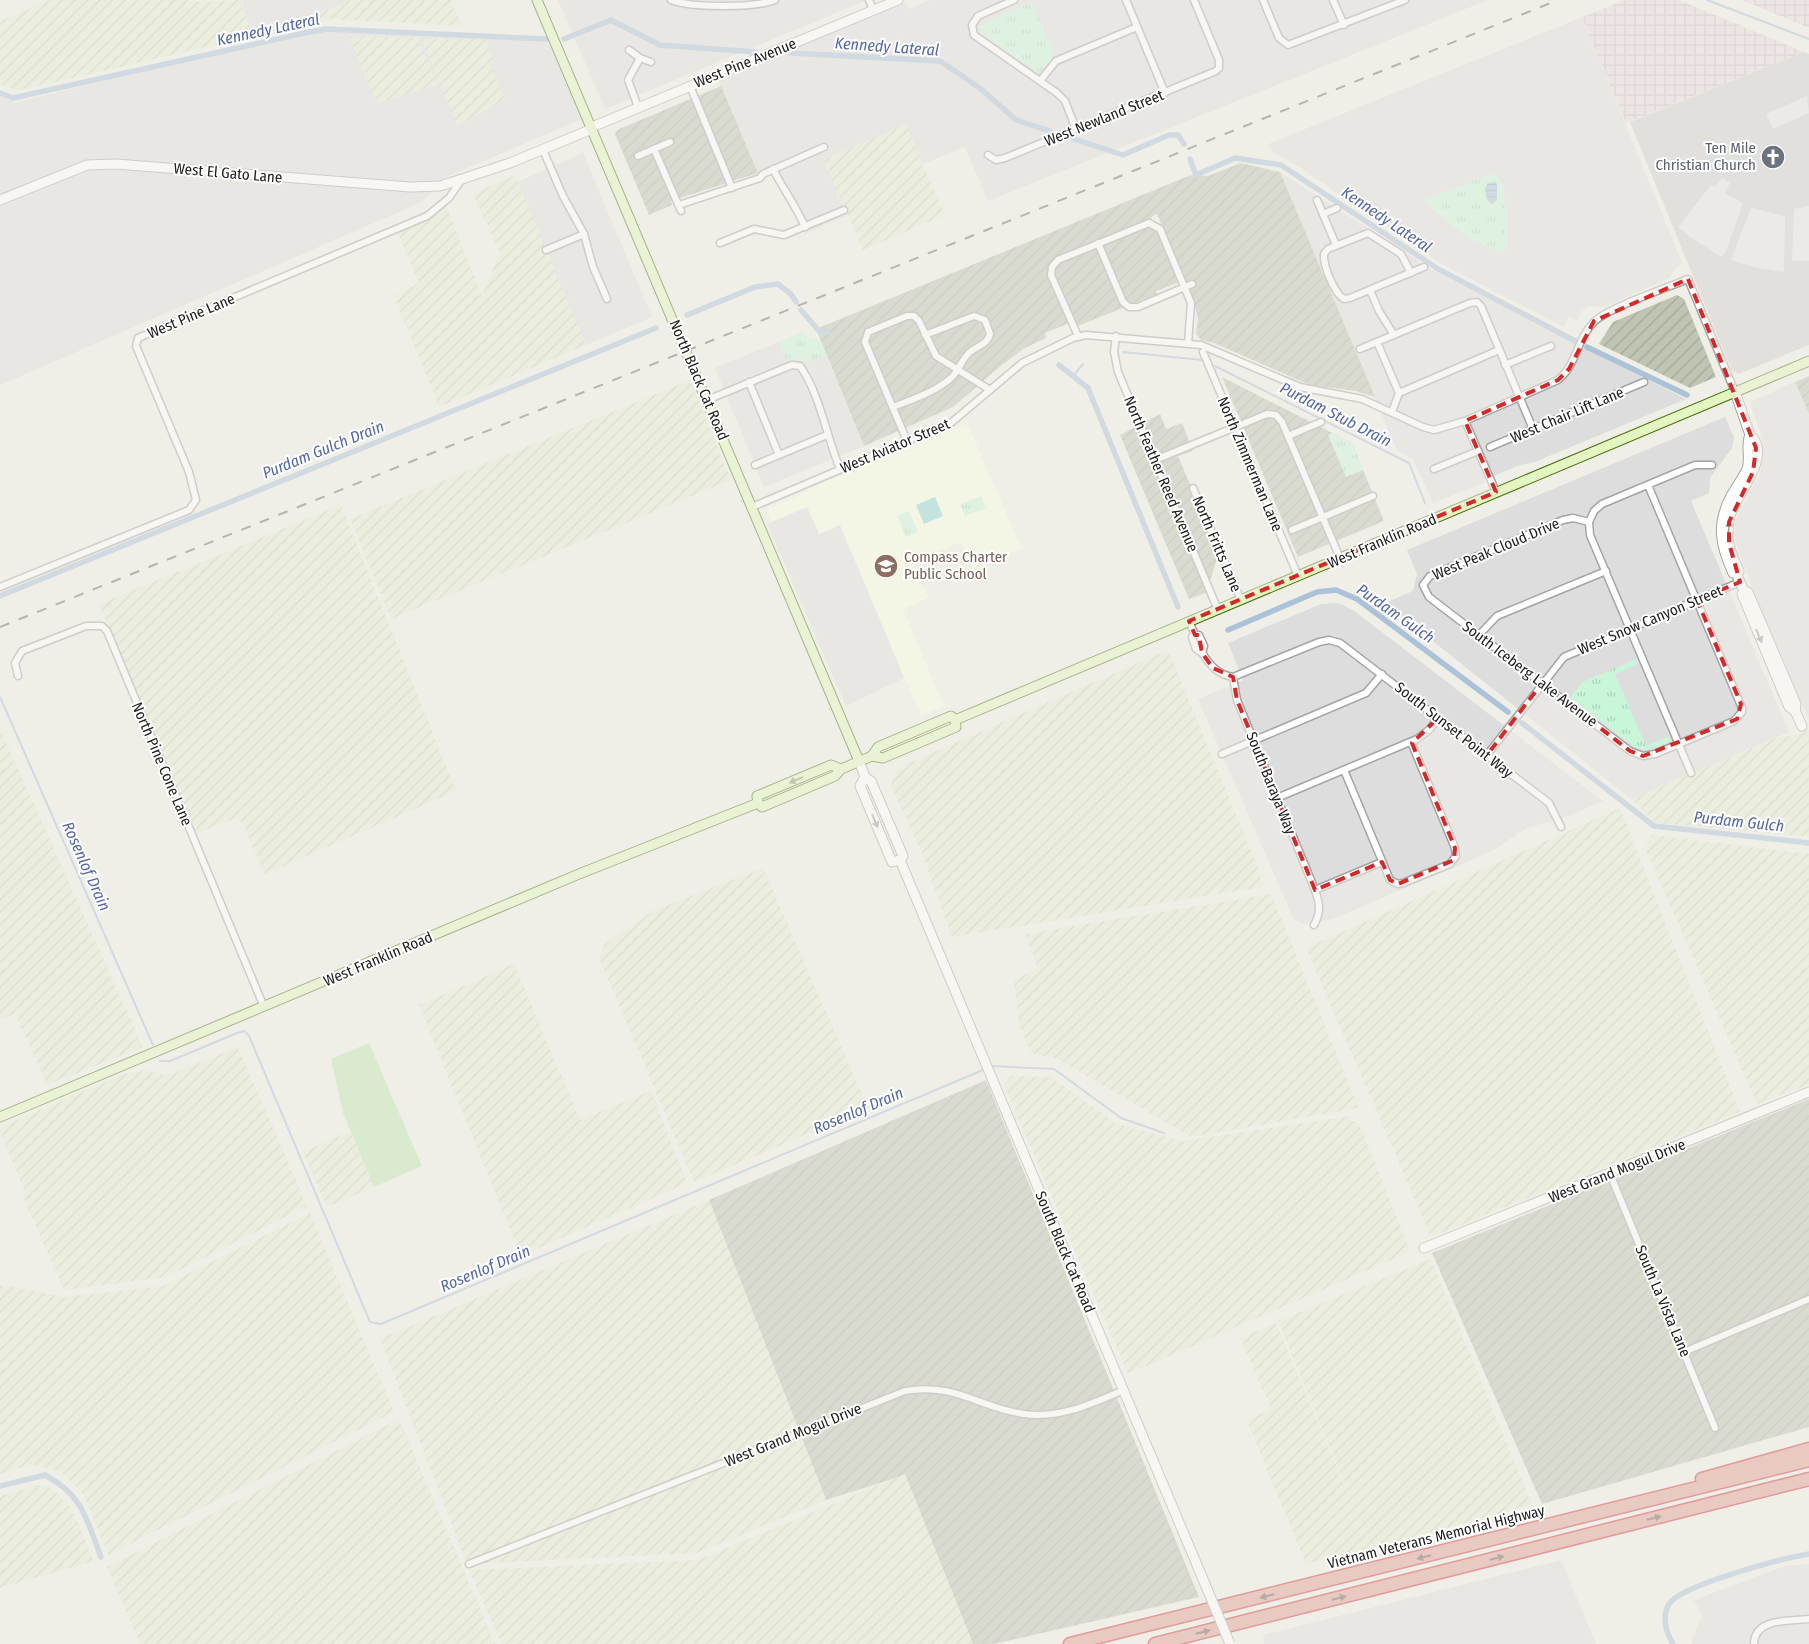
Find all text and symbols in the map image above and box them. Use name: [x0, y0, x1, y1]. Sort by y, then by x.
water label: Kennedy Lateral: [215, 9, 321, 50]
water label: Kennedy Lateral: [834, 33, 940, 60]
street label: West Pine Avenue: [691, 34, 799, 92]
street label: West Newland Street: [1042, 86, 1166, 150]
place label: Ten Mile Christian Church: [1655, 139, 1756, 174]
church icon: Ten Mile Christian Church: [1760, 144, 1786, 170]
street label: West El Gato Lane: [173, 159, 283, 187]
water label: Kennedy Lateral: [1338, 182, 1435, 256]
street label: West Pine Lane: [145, 290, 237, 342]
street label: North Black Cat Road: [665, 317, 733, 443]
water label: Purdam Stub Drain: [1277, 378, 1395, 451]
street label: West Chair Lift Lane: [1508, 383, 1626, 447]
street label: North Feather Reed Avenue: [1120, 393, 1202, 555]
street label: North Zimmerman Lane: [1213, 394, 1287, 534]
street label: West Aviator Street: [838, 415, 953, 477]
water label: Purdam Gulch Drain: [260, 416, 387, 483]
street label: North Fritts Lane: [1189, 493, 1245, 595]
street label: West Franklin Road: [1325, 510, 1439, 572]
street label: West Peak Cloud Drive: [1430, 514, 1562, 584]
one-way arrow: [1725, 520, 1733, 536]
place label: Compass Charter Public School: [904, 548, 1008, 583]
school or university icon: Compass Charter Public School: [873, 553, 899, 579]
water label: Purdam Gulch: [1353, 580, 1438, 647]
street label: West Snow Canyon Street: [1575, 581, 1725, 659]
street label: South Iceberg Lake Avenue: [1459, 617, 1601, 731]
one-way arrow: [1755, 629, 1763, 644]
street label: South Sunset Point Way: [1391, 678, 1517, 782]
street label: North Pine Cone Lane: [128, 700, 196, 828]
street label: South Baraya Way: [1242, 729, 1300, 837]
one-way arrow: [789, 777, 803, 785]
water label: Purdam Gulch: [1693, 807, 1785, 836]
one-way arrow: [871, 814, 879, 829]
water label: Rosenlof Drain: [58, 819, 115, 914]
street label: West Franklin Road: [321, 928, 435, 990]
water label: Rosenlof Drain: [810, 1083, 906, 1138]
street label: West Grand Mogul Drive: [1546, 1135, 1688, 1207]
street label: South Black Cat Road: [1031, 1189, 1099, 1315]
water label: Rosenlof Drain: [437, 1241, 533, 1296]
street label: South La Vista Lane: [1631, 1242, 1695, 1360]
street label: West Grand Mogul Drive: [722, 1399, 864, 1471]
street label: Vietnam Veterans Memorial Highway: [1326, 1501, 1547, 1573]
one-way arrow: [1647, 1514, 1662, 1522]
one-way arrow: [1417, 1553, 1432, 1561]
one-way arrow: [1489, 1554, 1504, 1562]
one-way arrow: [1259, 1592, 1274, 1600]
one-way arrow: [1332, 1593, 1347, 1601]
one-way arrow: [1195, 1628, 1210, 1636]

